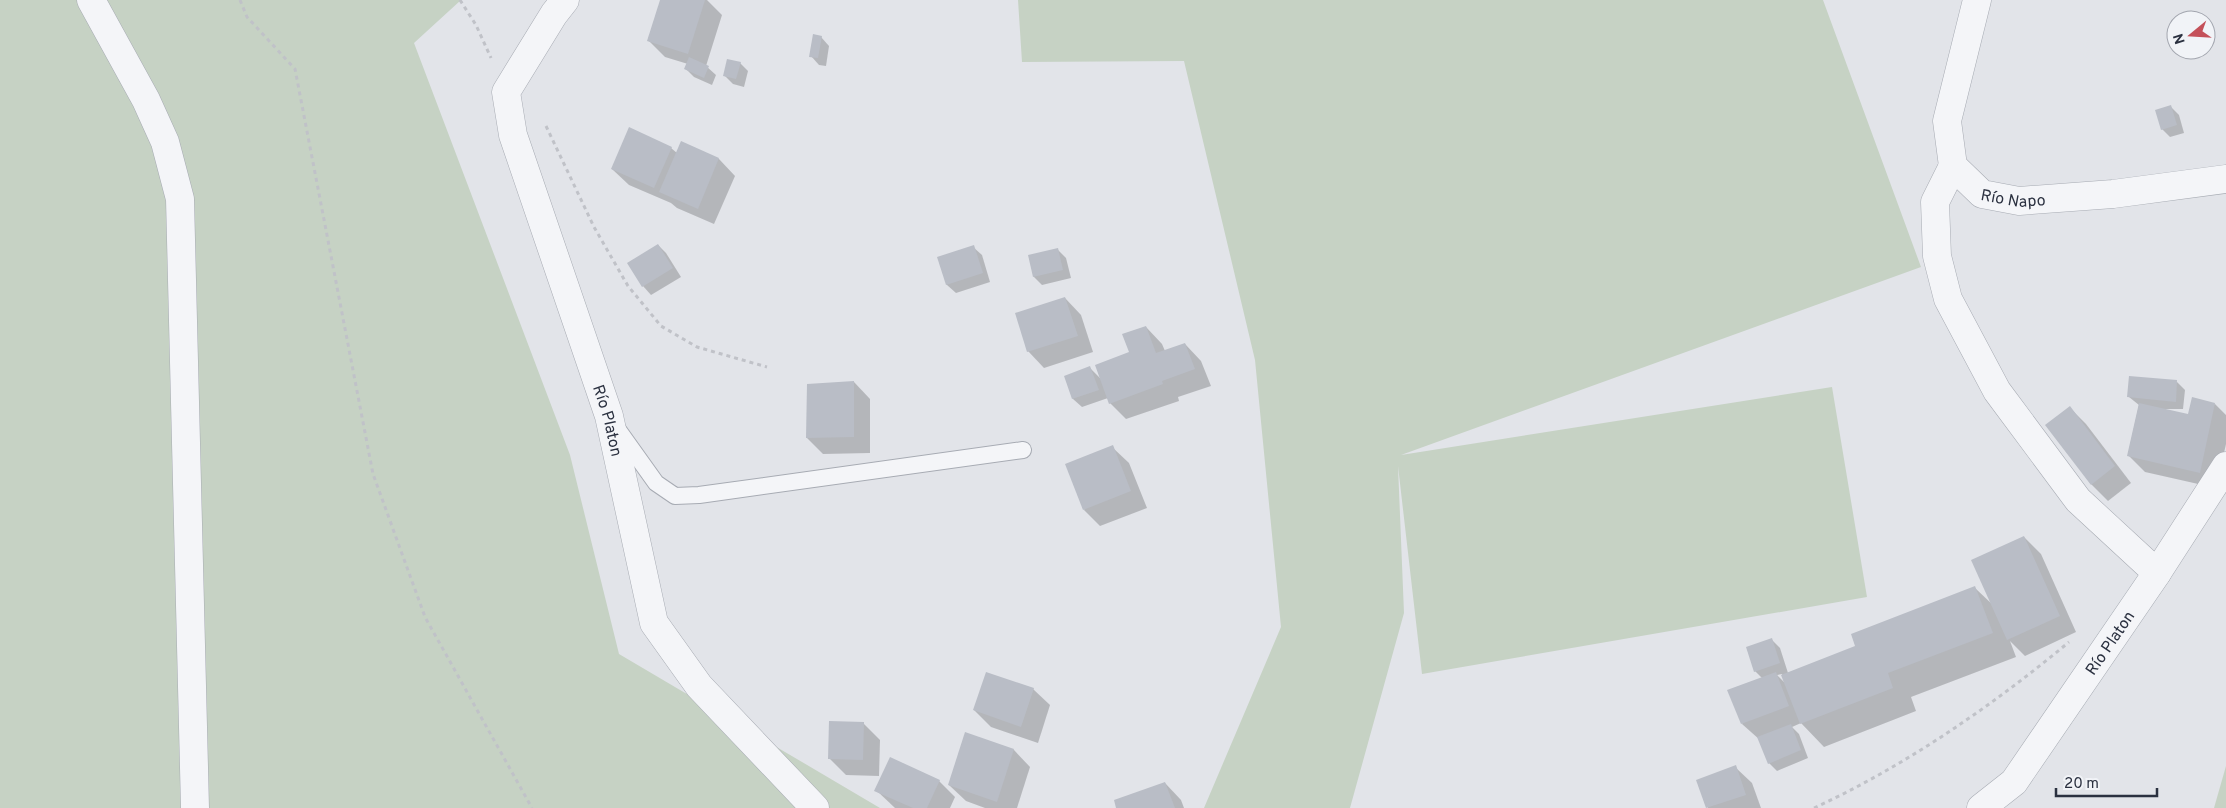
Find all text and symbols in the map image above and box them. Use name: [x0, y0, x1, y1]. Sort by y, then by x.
north arrow: [2166, 10, 2216, 60]
text: N: [2170, 31, 2190, 46]
street label: Río Napo: [1979, 186, 2046, 213]
street label: Río Platon: [587, 382, 626, 459]
street label: Río Platon: [2082, 608, 2140, 680]
scale bar: [2056, 766, 2157, 798]
text: 20 m: [2064, 775, 2099, 794]

